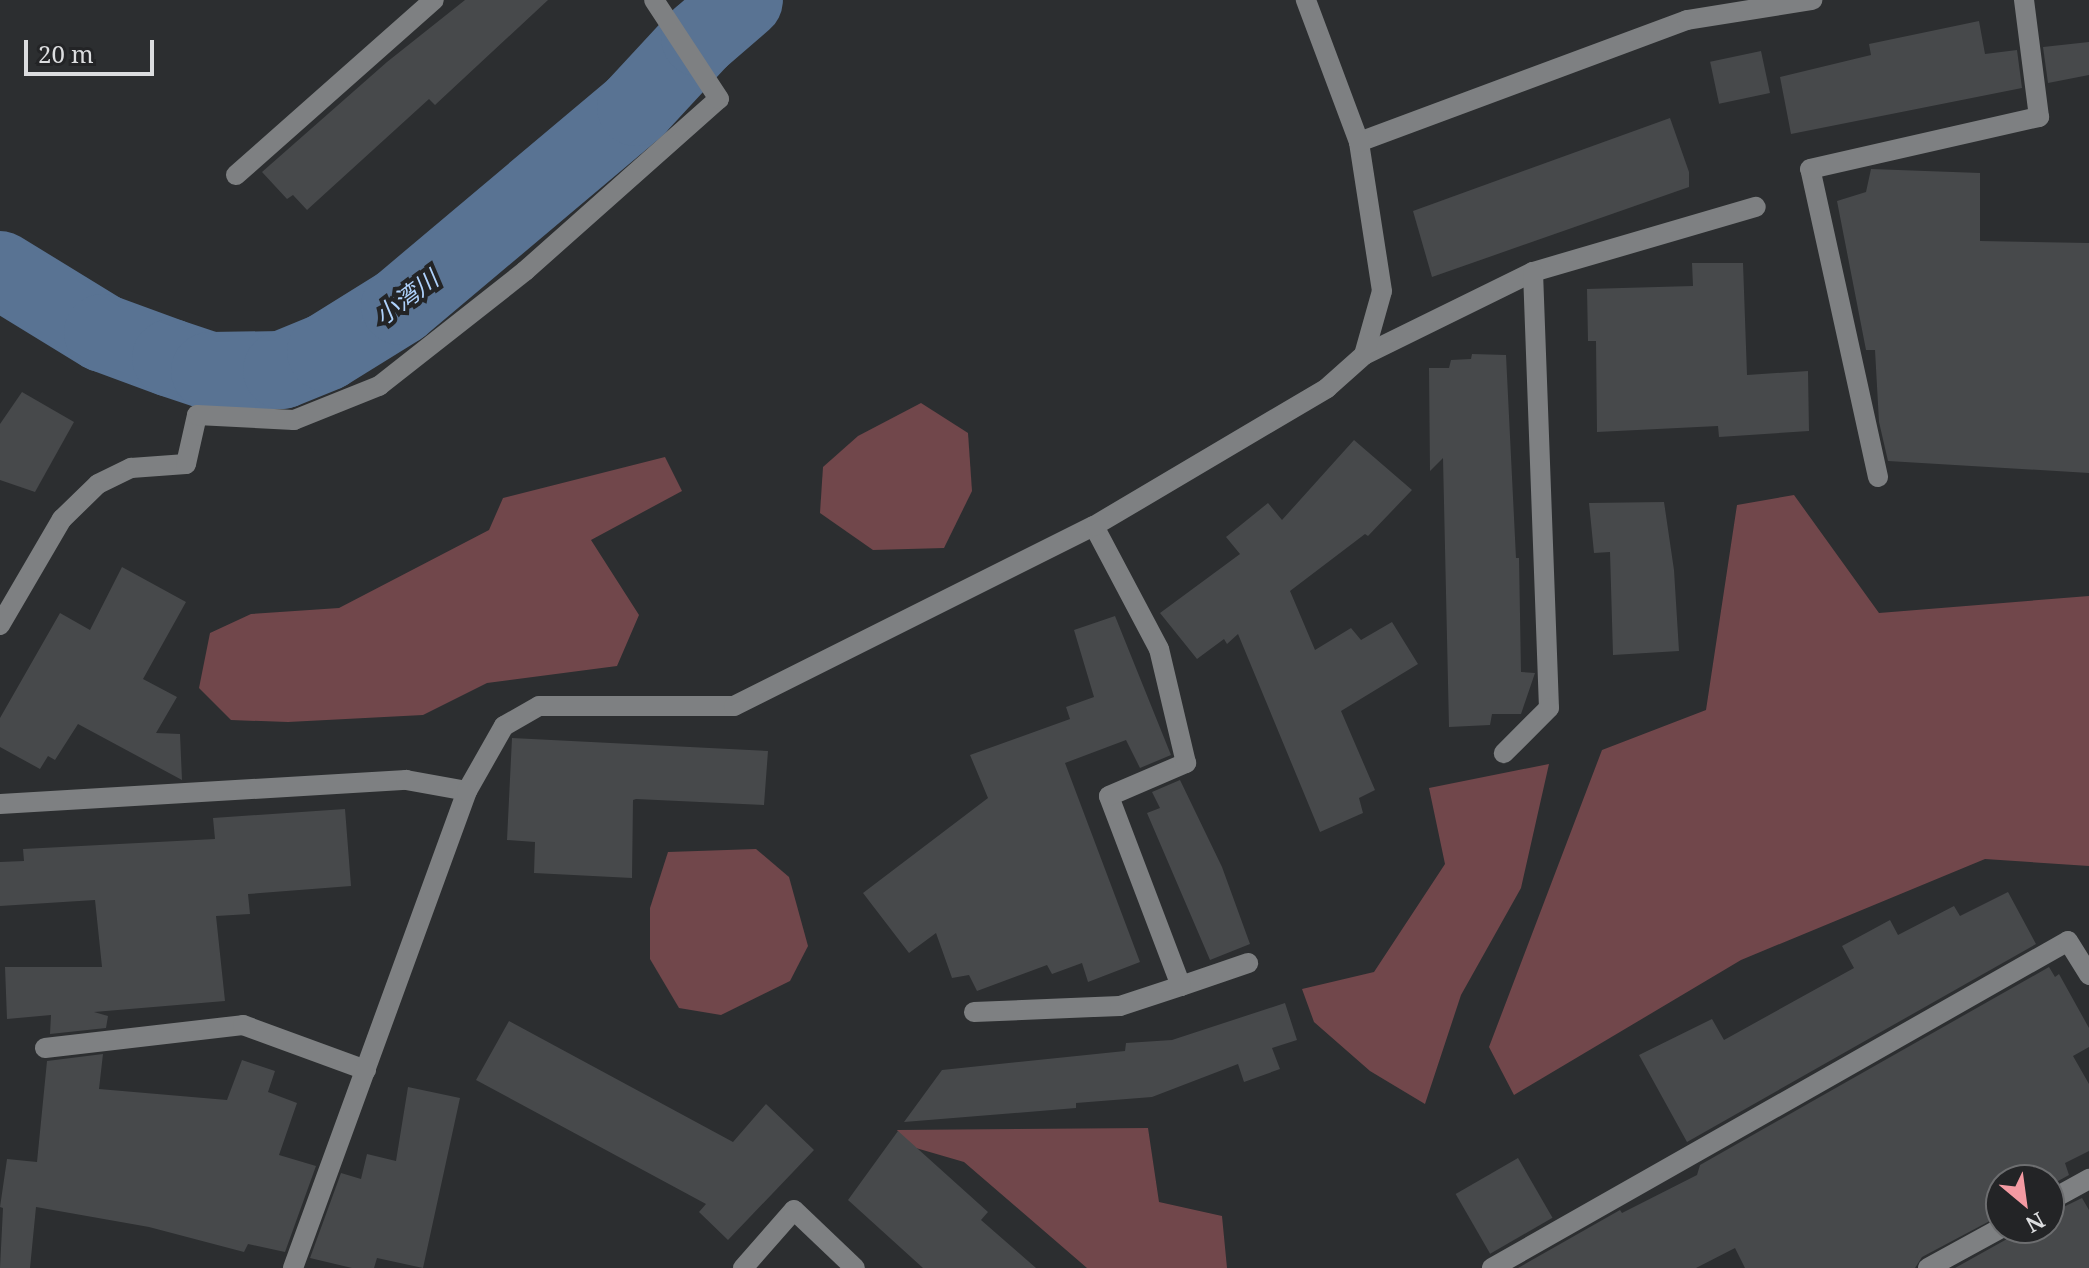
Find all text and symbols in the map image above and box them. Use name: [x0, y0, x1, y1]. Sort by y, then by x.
scale bar: [28, 24, 158, 74]
text: 20 m: [38, 37, 94, 70]
water label: 小湾川: [369, 264, 443, 330]
north arrow: [1985, 1164, 2065, 1244]
text: N: [2021, 1206, 2051, 1241]

